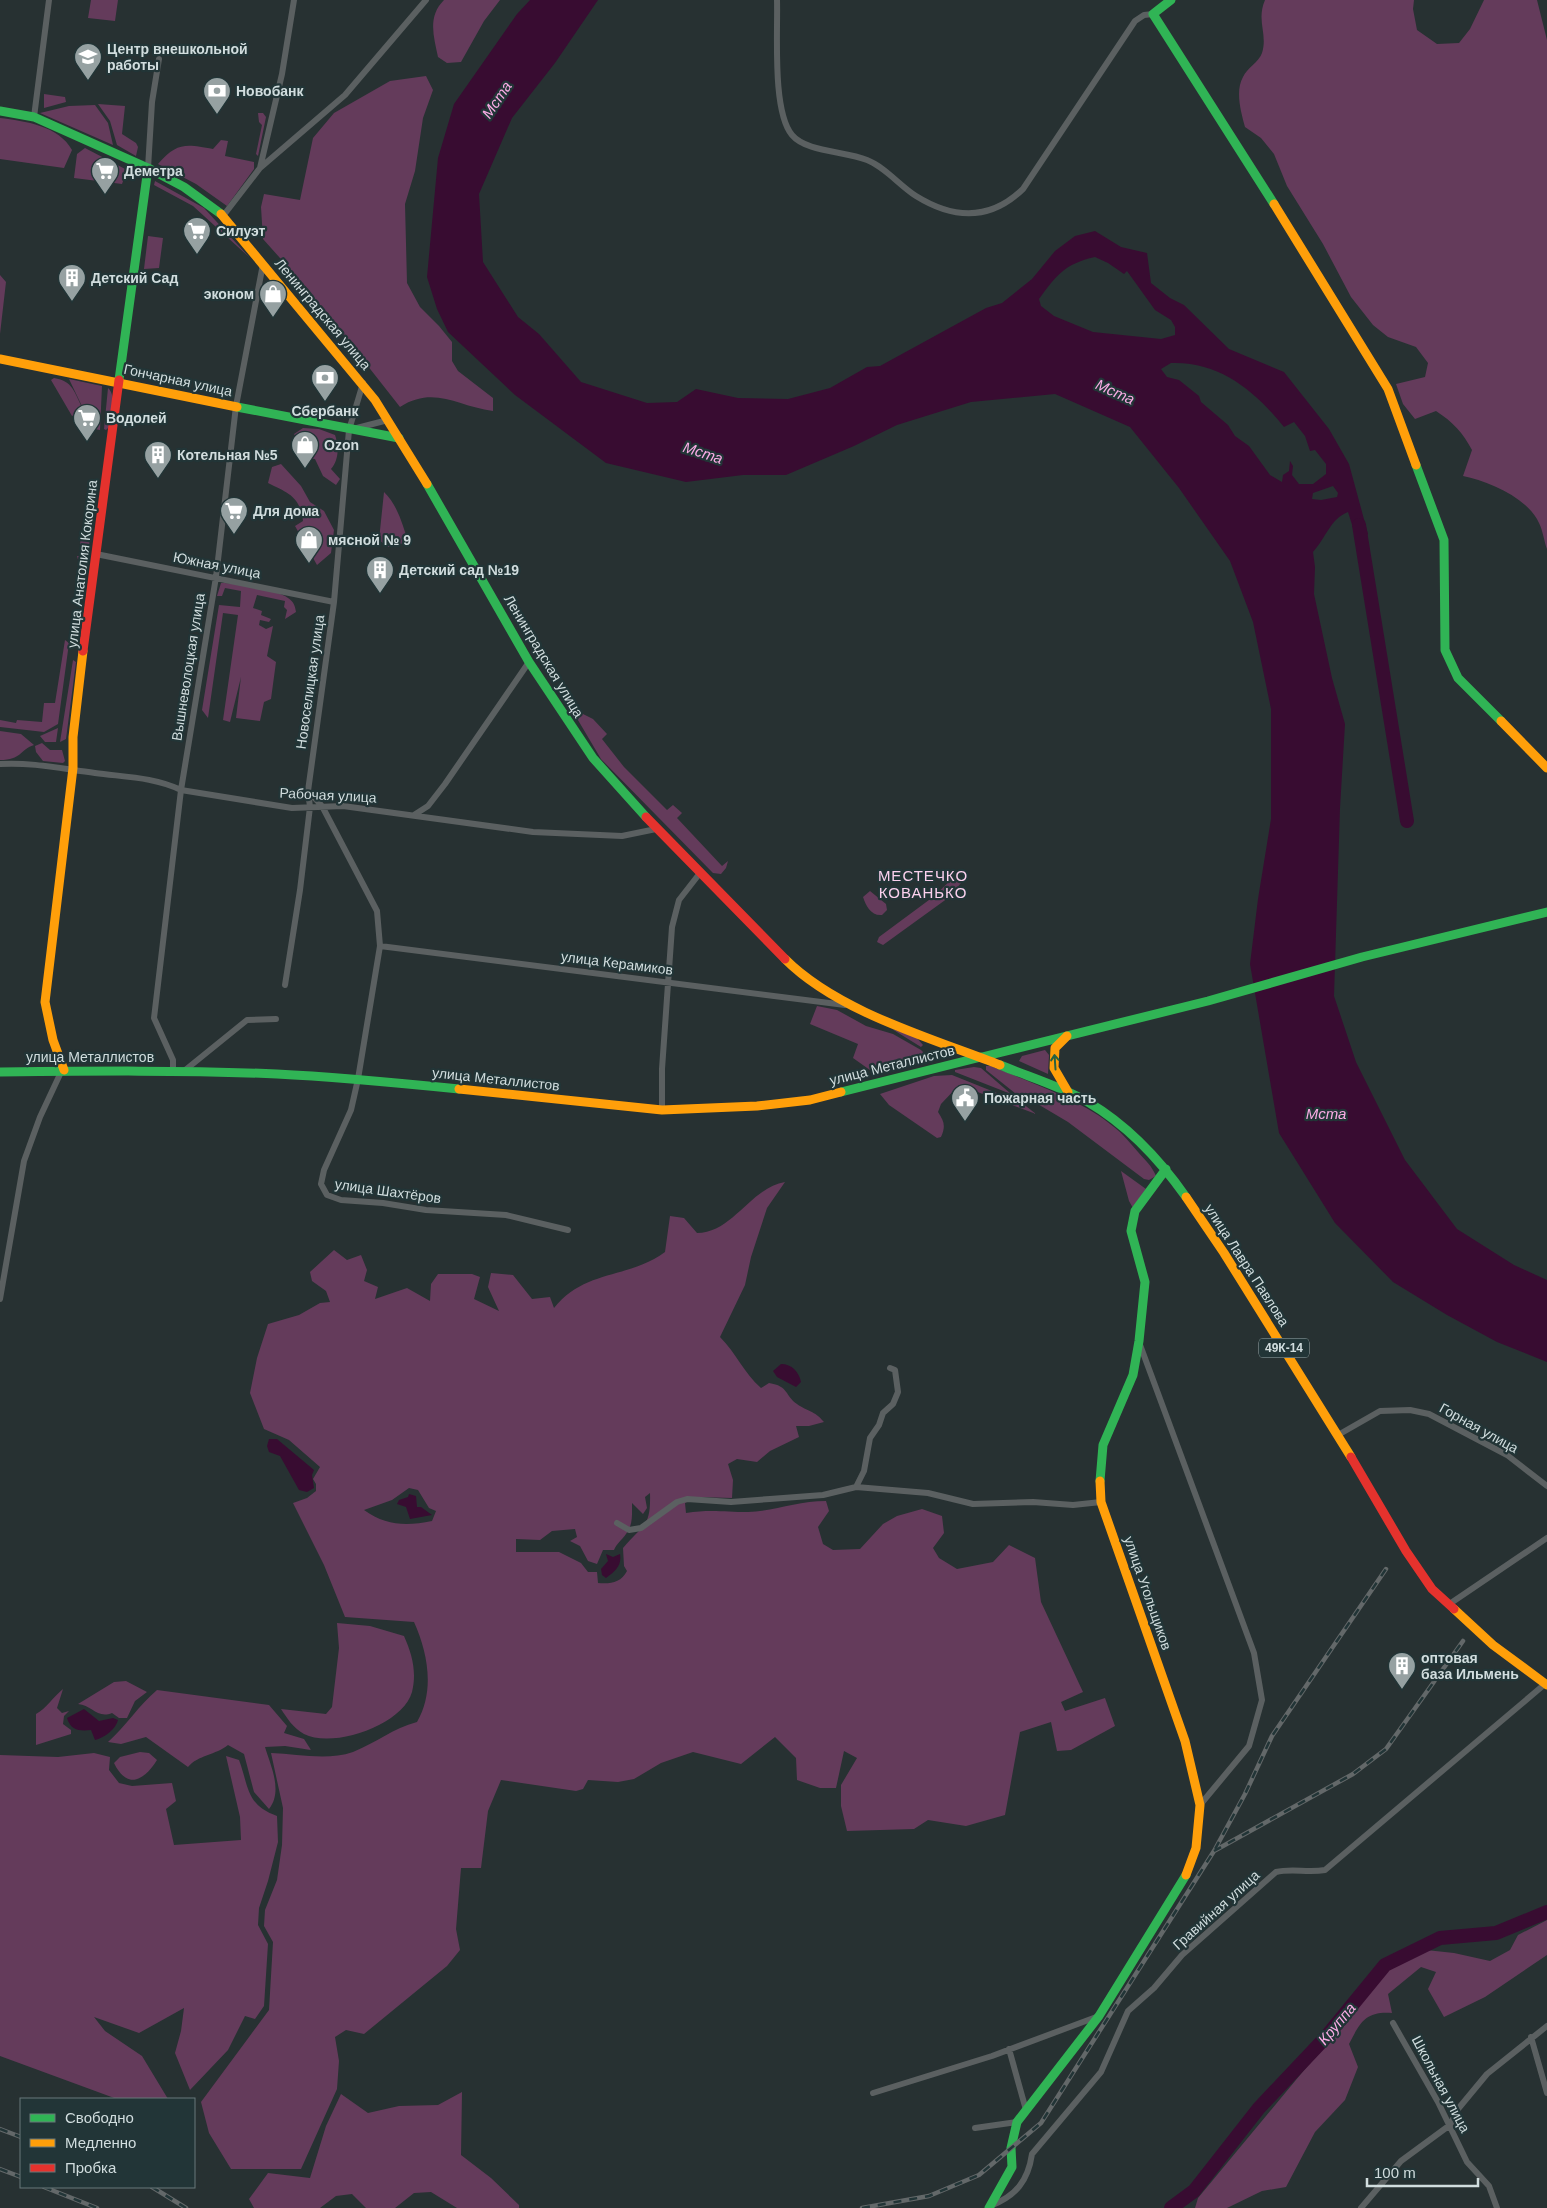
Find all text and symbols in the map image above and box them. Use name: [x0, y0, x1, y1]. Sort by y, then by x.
place label: Центр внешкольной работы: [107, 41, 248, 73]
school or university icon: Центр внешкольной работы: [73, 42, 103, 81]
bank icon: Новобанк: [202, 76, 232, 115]
water label: Мста: [478, 78, 515, 121]
place label: Новобанк: [236, 83, 305, 99]
supermarket icon: Деметра: [90, 156, 120, 195]
place label: Деметра: [124, 163, 183, 179]
supermarket icon: Силуэт: [182, 216, 212, 255]
place label: Силуэт: [216, 223, 266, 239]
street label: Ленинградская улица: [272, 255, 374, 373]
building icon: Детский Сад: [57, 263, 87, 302]
place label: Детский Сад: [91, 270, 178, 286]
shop icon: эконом: [258, 279, 288, 318]
place label: эконом: [204, 286, 254, 302]
street label: Гончарная улица: [122, 361, 234, 399]
bank icon: Сбербанк: [310, 363, 340, 402]
water label: Мста: [1093, 376, 1137, 408]
supermarket icon: Водолей: [72, 403, 102, 442]
place label: Сбербанк: [292, 403, 359, 419]
place label: Водолей: [106, 410, 167, 426]
shop icon: Ozon: [290, 430, 320, 469]
place label: Ozon: [324, 437, 359, 453]
water label: Мста: [681, 438, 725, 467]
building icon: Котельная №5: [143, 440, 173, 479]
place label: Котельная №5: [177, 447, 278, 463]
street label: улица Анатолия Кокорина: [64, 479, 100, 649]
supermarket icon: Для дома: [219, 496, 249, 535]
place label: Для дома: [253, 503, 319, 519]
shop icon: мясной № 9: [294, 525, 324, 564]
place label: мясной № 9: [328, 532, 411, 548]
street label: Южная улица: [172, 549, 262, 581]
building icon: Детский сад №19: [365, 555, 395, 594]
place label: Детский сад №19: [399, 562, 519, 578]
street label: Вышневолоцкая улица: [168, 592, 208, 742]
street label: Ленинградская улица: [501, 592, 587, 720]
street label: Новоселицкая улица: [293, 614, 327, 750]
street label: Рабочая улица: [279, 784, 377, 806]
district label: МЕСТЕЧКО КОВАНЬКО: [878, 867, 968, 901]
street label: улица Керамиков: [560, 948, 674, 978]
street label: улица Металлистов: [828, 1042, 956, 1088]
street label: улица Металлистов: [26, 1049, 154, 1065]
one-way arrow: [1051, 1055, 1060, 1071]
street label: улица Металлистов: [431, 1064, 561, 1094]
public building icon: Пожарная часть: [950, 1083, 980, 1122]
place label: Пожарная часть: [984, 1090, 1097, 1106]
water label: Мста: [1306, 1105, 1346, 1122]
street label: улица Шахтёров: [334, 1176, 442, 1206]
street label: улица Лавра Павлова: [1202, 1201, 1293, 1329]
road number: 49К-14: [1259, 1339, 1309, 1358]
street label: Горная улица: [1437, 1400, 1521, 1456]
street label: улица Угольщиков: [1121, 1534, 1175, 1652]
place label: оптовая база Ильмень: [1421, 1650, 1519, 1682]
building icon: оптовая база Ильмень: [1387, 1651, 1417, 1690]
street label: Гравийная улица: [1169, 1867, 1263, 1953]
water label: Круппа: [1314, 1999, 1359, 2048]
street label: Школьная улица: [1409, 2033, 1473, 2135]
legend: [20, 2098, 195, 2188]
text: Свободно: [65, 2109, 134, 2126]
text: Медленно: [65, 2134, 136, 2151]
scale bar: [1367, 2156, 1478, 2188]
text: Пробка: [65, 2159, 117, 2176]
text: 100 m: [1374, 2164, 1416, 2181]

